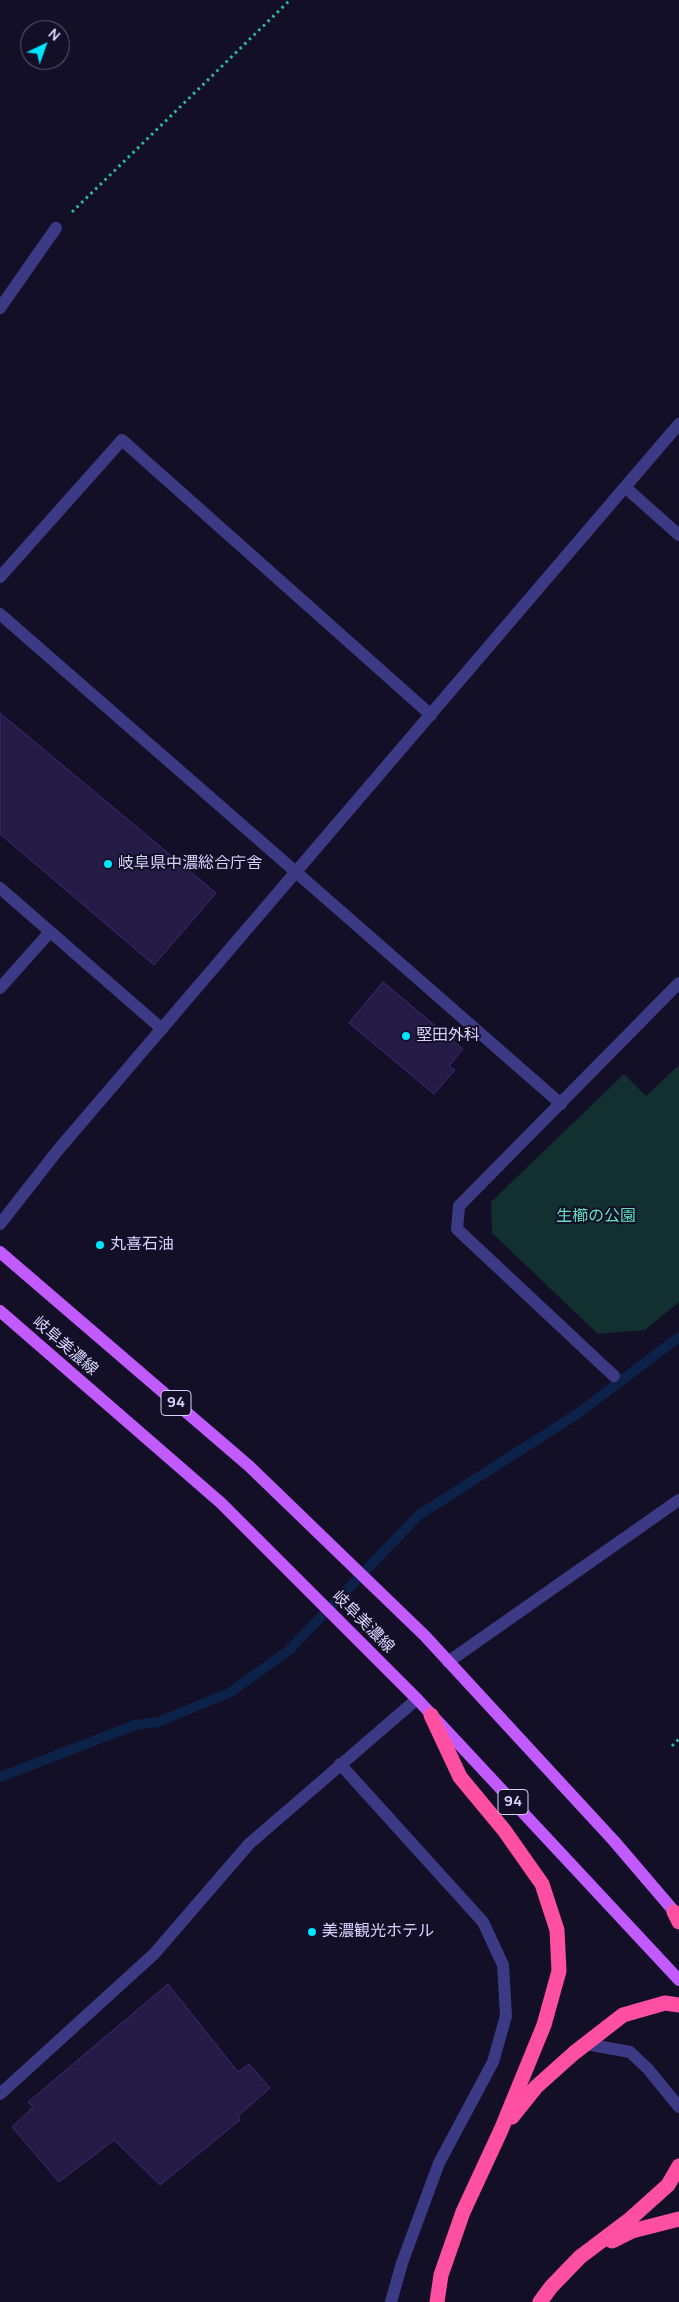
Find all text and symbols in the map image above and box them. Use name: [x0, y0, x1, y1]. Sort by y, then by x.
north arrow: [20, 20, 70, 70]
text: N: [45, 24, 65, 45]
place label: 岐阜県中濃総合庁舎: [118, 854, 262, 874]
marker: 岐阜県中濃総合庁舎: [102, 858, 114, 870]
place label: 堅田外科: [416, 1026, 480, 1046]
marker: 堅田外科: [400, 1030, 412, 1042]
park label: 生櫛の公園: [556, 1207, 636, 1227]
place label: 丸喜石油: [110, 1235, 174, 1255]
marker: 丸喜石油: [94, 1239, 106, 1251]
street label: 岐阜美濃線: [29, 1313, 101, 1379]
road number: 94: [161, 1390, 191, 1416]
street label: 岐阜美濃線: [328, 1587, 398, 1657]
road number: 94: [498, 1790, 528, 1814]
place label: 美濃観光ホテル: [322, 1922, 434, 1942]
marker: 美濃観光ホテル: [306, 1926, 318, 1938]

